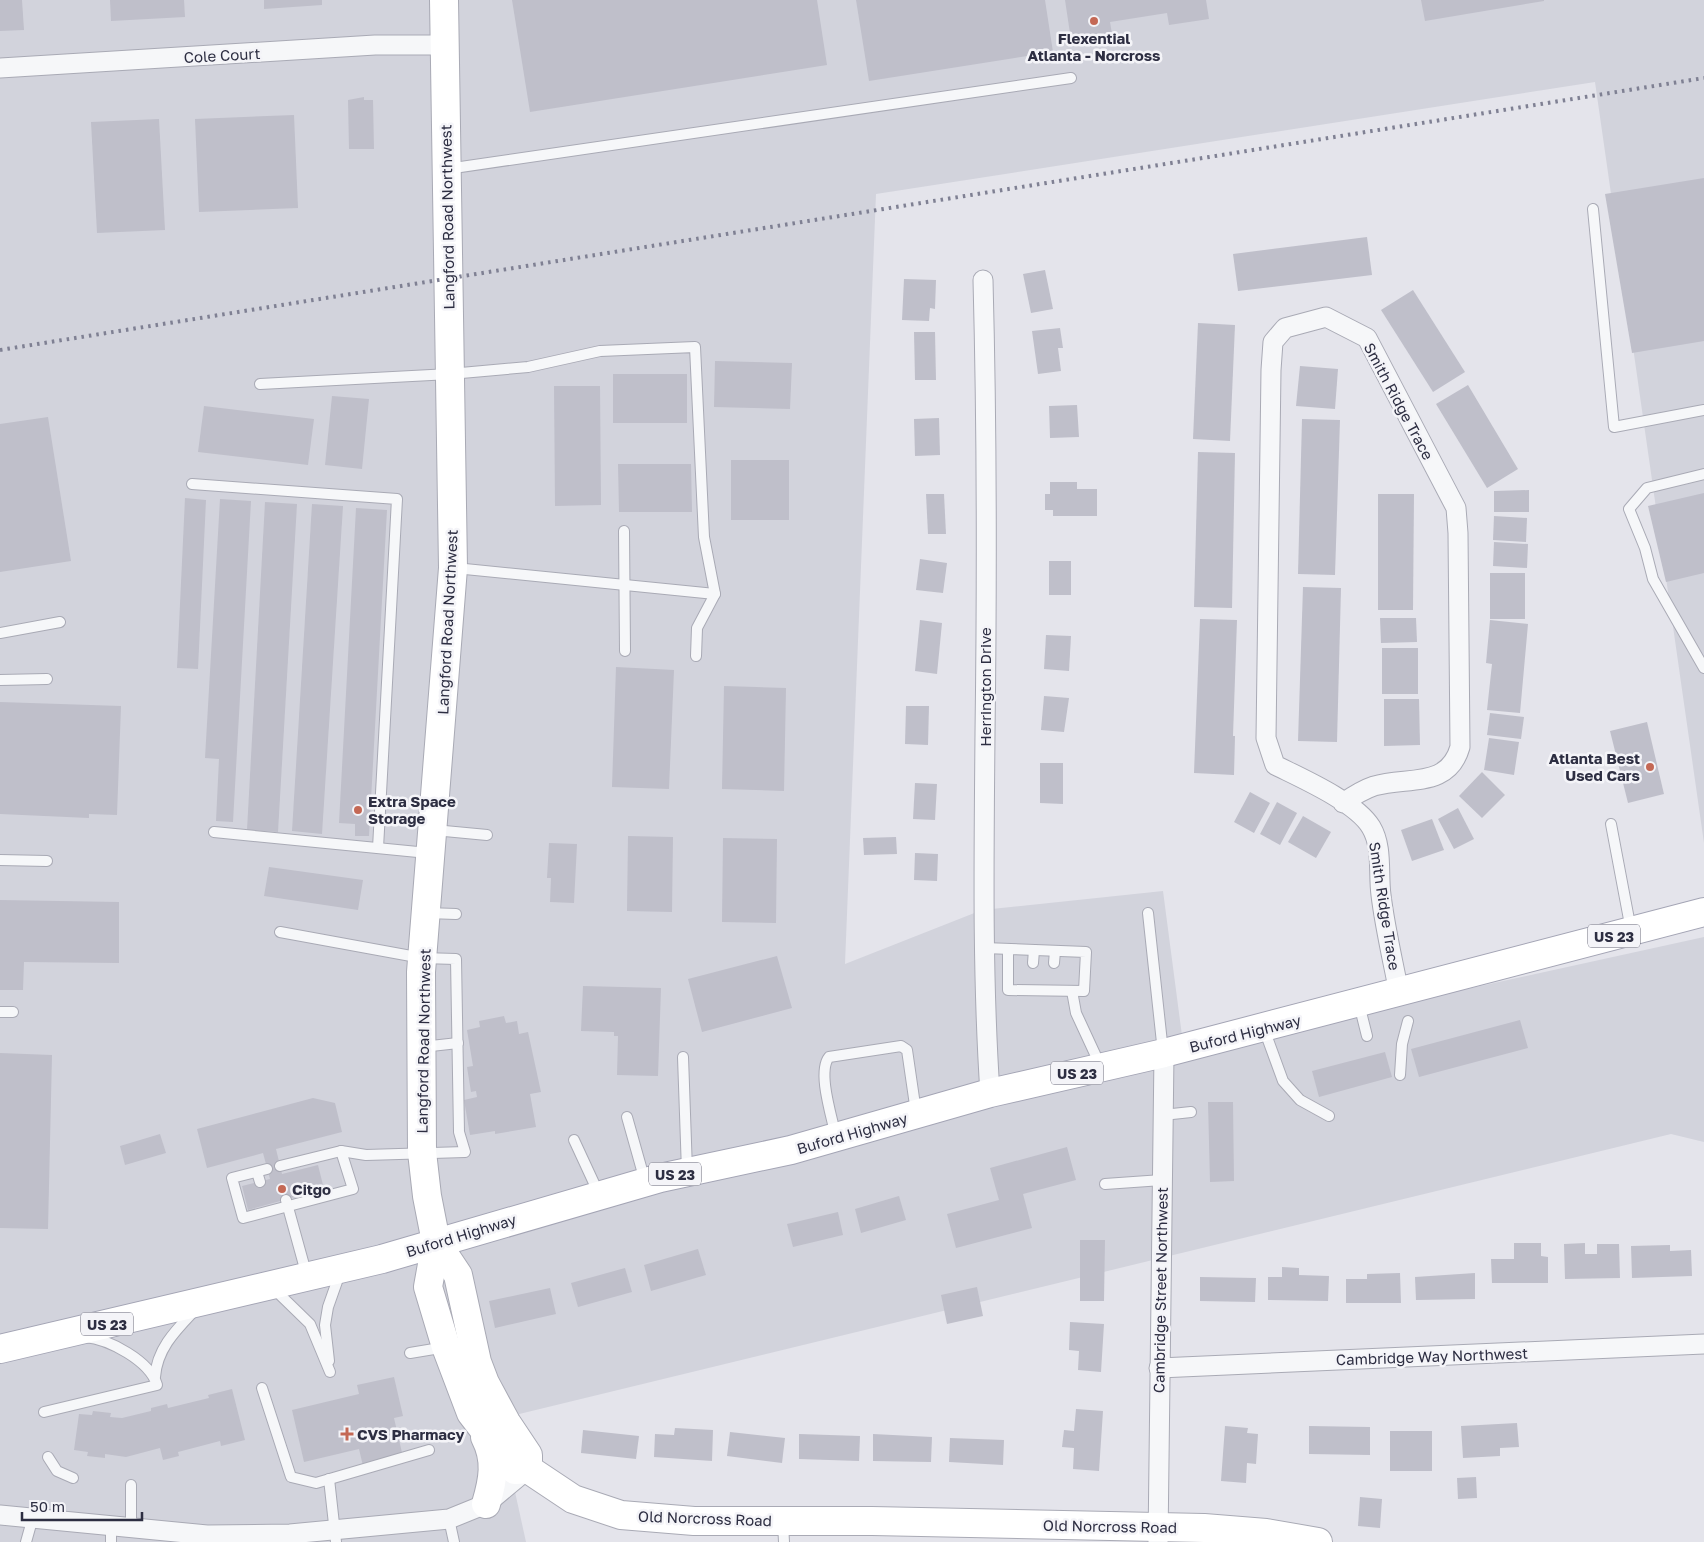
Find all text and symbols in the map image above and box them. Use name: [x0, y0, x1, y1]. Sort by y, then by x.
marker: Flexential Atlanta - Norcross: [1088, 15, 1100, 27]
place label: Flexential Atlanta - Norcross: [1028, 29, 1160, 64]
street label: Cole Court: [183, 44, 261, 66]
street label: Langford Road Northwest: [436, 124, 458, 310]
street label: Smith Ridge Trace: [1361, 339, 1438, 463]
street label: Langford Road Northwest: [433, 529, 461, 715]
street label: Herrington Drive: [976, 627, 994, 747]
place label: Atlanta Best Used Cars: [1549, 749, 1640, 784]
marker: Atlanta Best Used Cars: [1644, 761, 1656, 773]
place label: Extra Space Storage: [368, 792, 456, 827]
marker: Extra Space Storage: [352, 804, 364, 816]
street label: Smith Ridge Trace: [1366, 840, 1404, 972]
road number: US 23: [1588, 924, 1640, 948]
street label: Langford Road Northwest: [412, 948, 434, 1134]
street label: Buford Highway: [1187, 1010, 1303, 1056]
road number: US 23: [1051, 1062, 1103, 1084]
street label: Buford Highway: [795, 1108, 910, 1157]
road number: US 23: [649, 1162, 701, 1186]
place label: Citgo: [292, 1180, 331, 1198]
marker: Citgo: [276, 1183, 288, 1195]
street label: Cambridge Street Northwest: [1149, 1187, 1171, 1393]
street label: Buford Highway: [404, 1210, 519, 1260]
road number: US 23: [81, 1312, 133, 1336]
street label: Cambridge Way Northwest: [1336, 1344, 1528, 1368]
place label: CVS Pharmacy: [357, 1425, 464, 1443]
marker: CVS Pharmacy: [341, 1428, 353, 1440]
scale bar: [22, 1490, 142, 1522]
text: 50 m: [30, 1497, 65, 1515]
street label: Old Norcross Road: [638, 1507, 772, 1529]
street label: Old Norcross Road: [1043, 1516, 1177, 1536]

